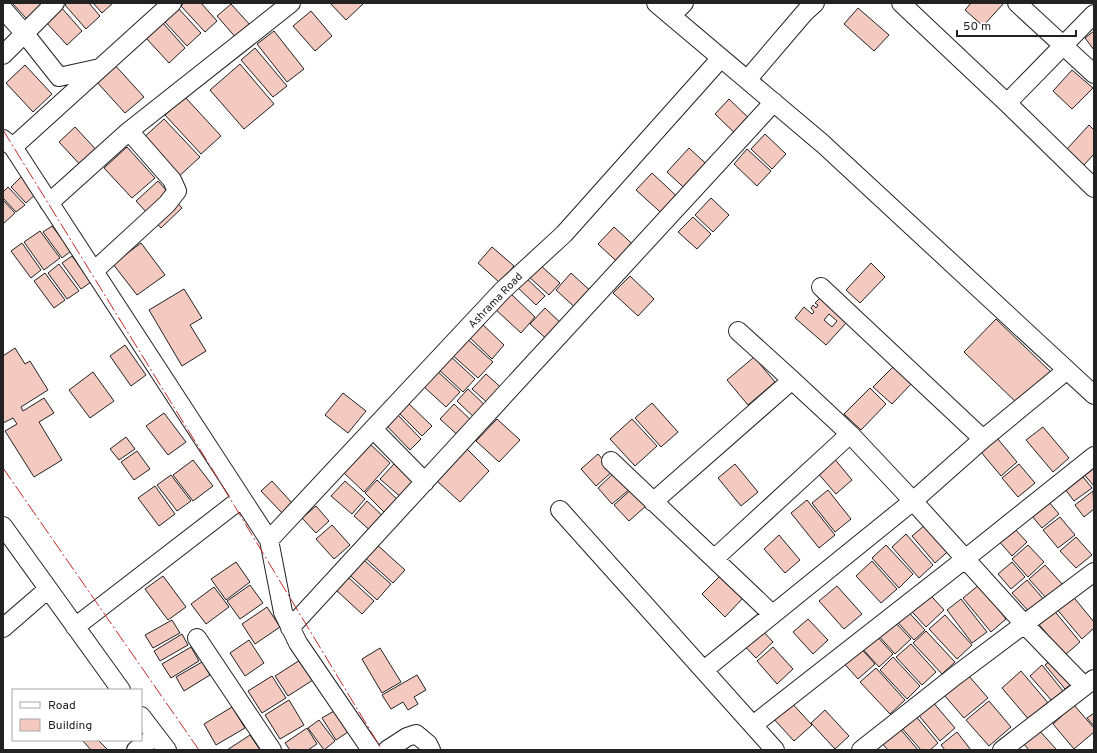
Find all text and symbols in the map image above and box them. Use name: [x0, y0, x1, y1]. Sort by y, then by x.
scale bar: [957, 12, 1076, 38]
text: 50 m: [963, 19, 991, 35]
street label: Ashrama Road: [466, 270, 526, 331]
legend: [12, 689, 142, 741]
text: Road: [48, 698, 76, 714]
text: Building: [48, 718, 92, 734]

